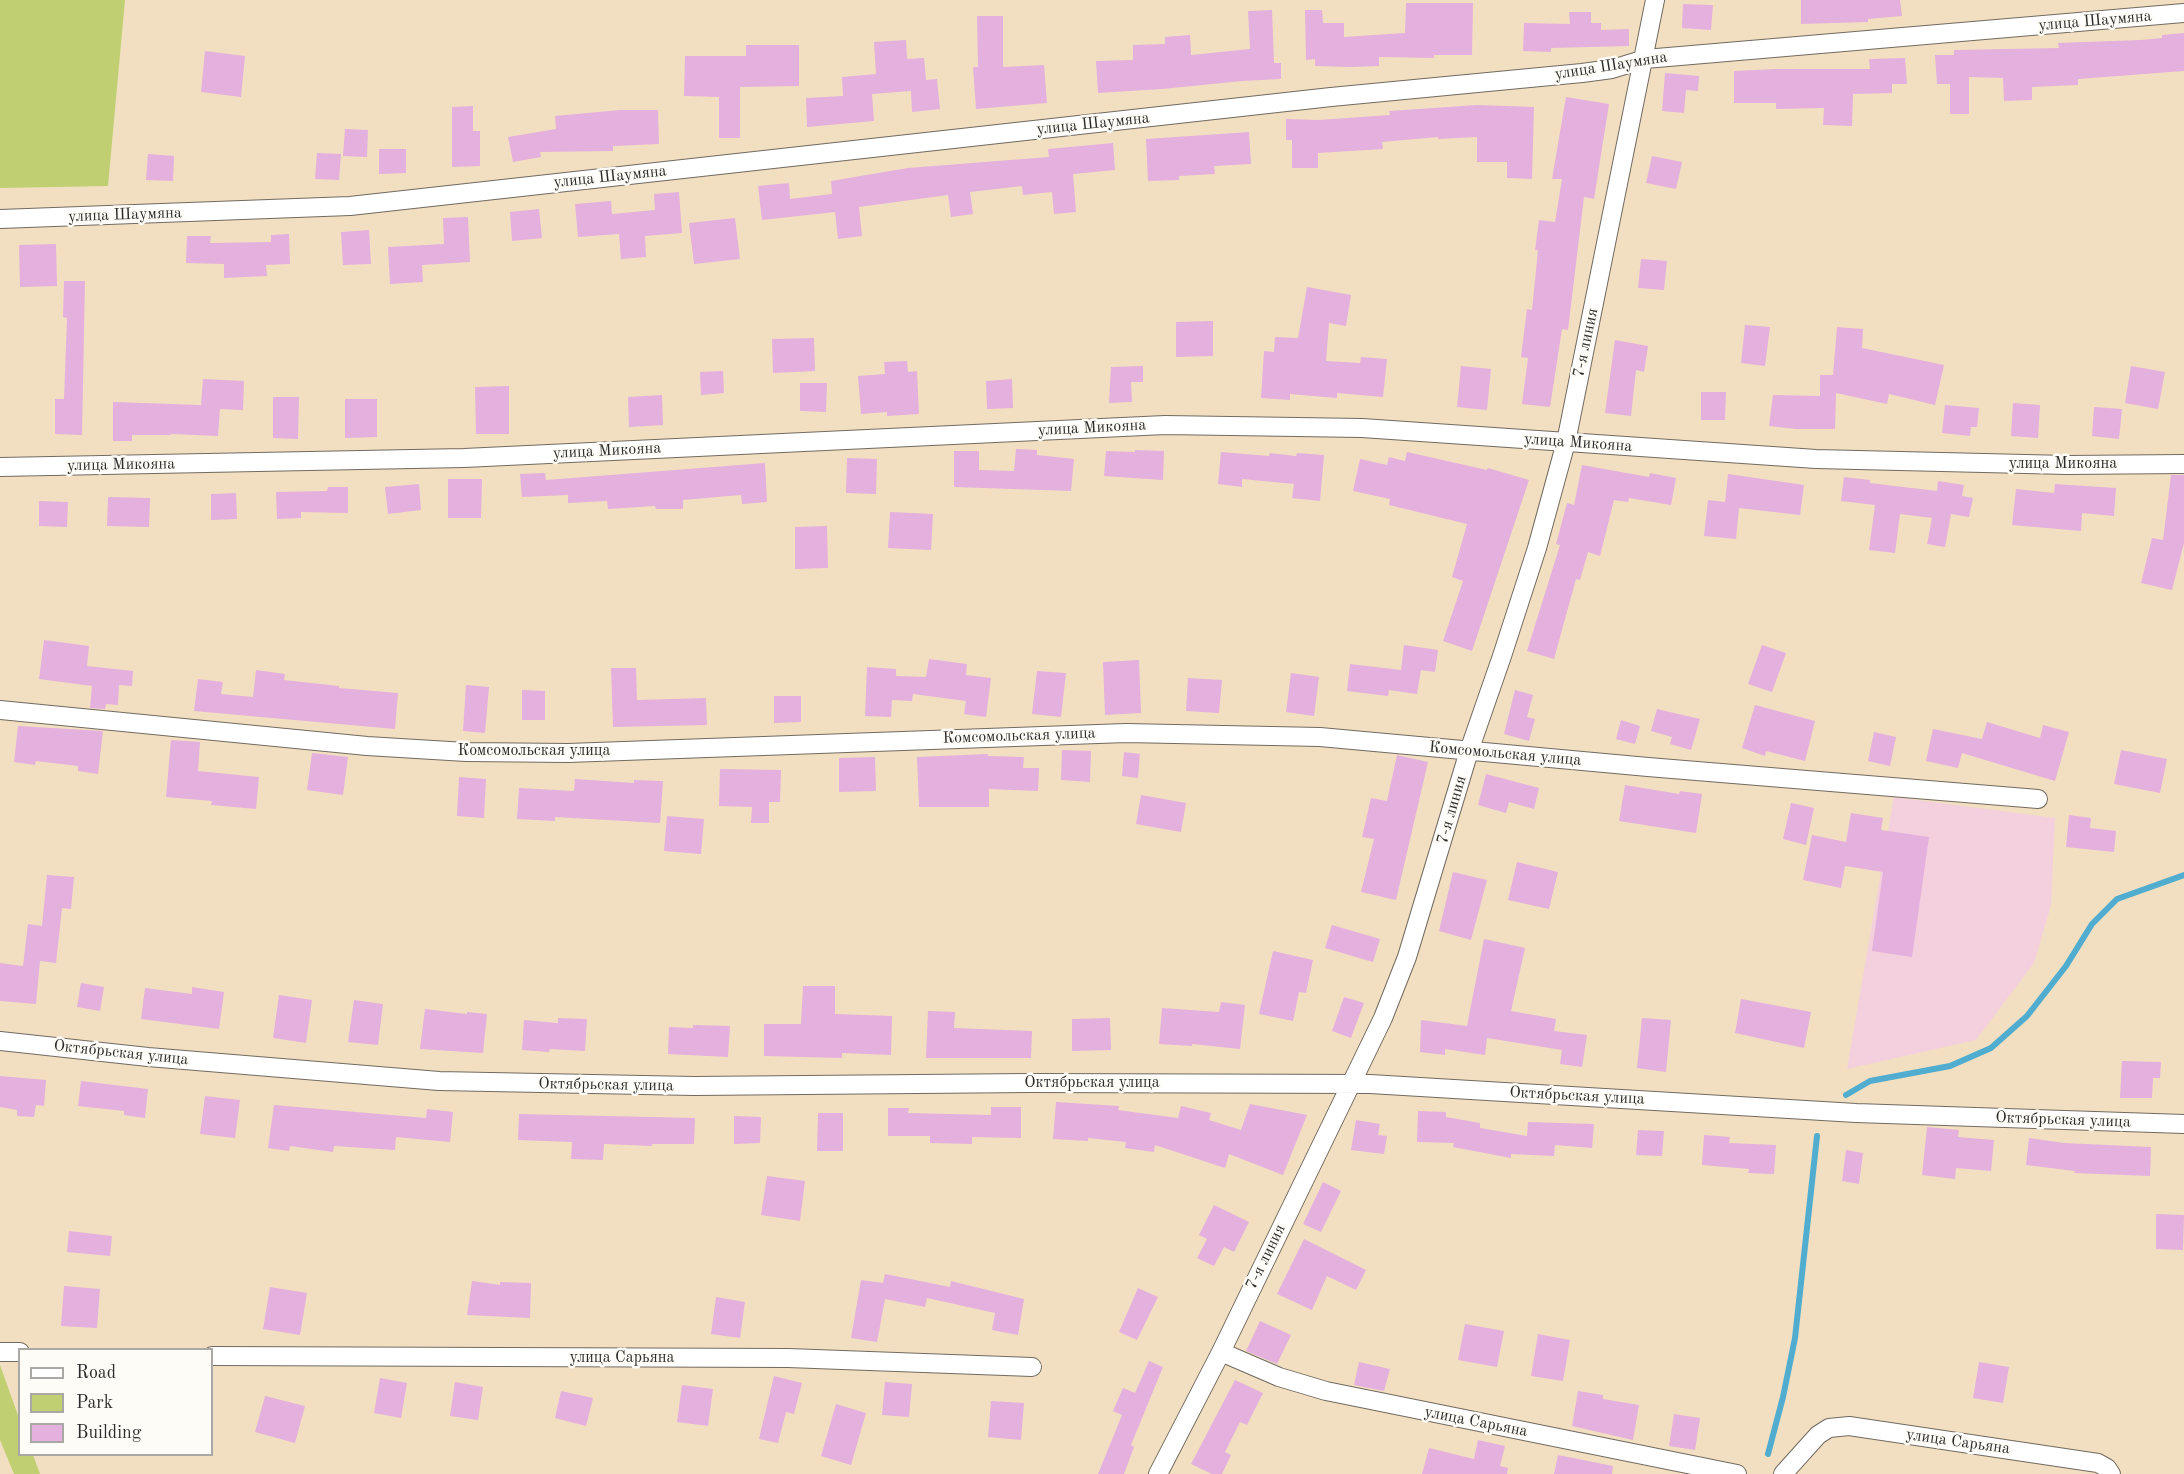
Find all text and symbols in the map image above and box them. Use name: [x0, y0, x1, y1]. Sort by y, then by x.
street label: улица Шаумяна: [2038, 6, 2152, 36]
street label: улица Шаумяна: [1553, 48, 1669, 84]
street label: улица Шаумяна: [1035, 109, 1151, 139]
street label: улица Шаумяна: [552, 162, 668, 192]
street label: улица Шаумяна: [68, 203, 182, 227]
street label: 7-я линия: [1569, 307, 1603, 379]
street label: улица Микояна: [1037, 416, 1147, 440]
street label: улица Микояна: [1523, 430, 1633, 456]
street label: улица Микояна: [552, 439, 662, 463]
street label: улица Микояна: [67, 454, 175, 476]
street label: улица Микояна: [2009, 454, 2117, 474]
street label: Комсомольская улица: [942, 724, 1096, 748]
street label: Комсомольская улица: [1428, 738, 1582, 770]
street label: Комсомольская улица: [457, 741, 611, 761]
street label: 7-я линия: [1433, 774, 1471, 846]
street label: Октябрьская улица: [53, 1036, 189, 1070]
street label: Октябрьская улица: [1024, 1073, 1160, 1093]
street label: Октябрьская улица: [538, 1074, 674, 1096]
street label: Октябрьская улица: [1509, 1083, 1645, 1109]
street label: Октябрьская улица: [1995, 1108, 2131, 1132]
street label: 7-я линия: [1242, 1221, 1290, 1293]
legend: [18, 1348, 213, 1456]
street label: улица Сарьяна: [570, 1348, 674, 1368]
text: Road: [76, 1364, 116, 1382]
text: Park: [76, 1394, 113, 1412]
street label: улица Сарьяна: [1423, 1403, 1529, 1441]
text: Building: [76, 1424, 141, 1442]
street label: улица Сарьяна: [1905, 1425, 2011, 1459]

